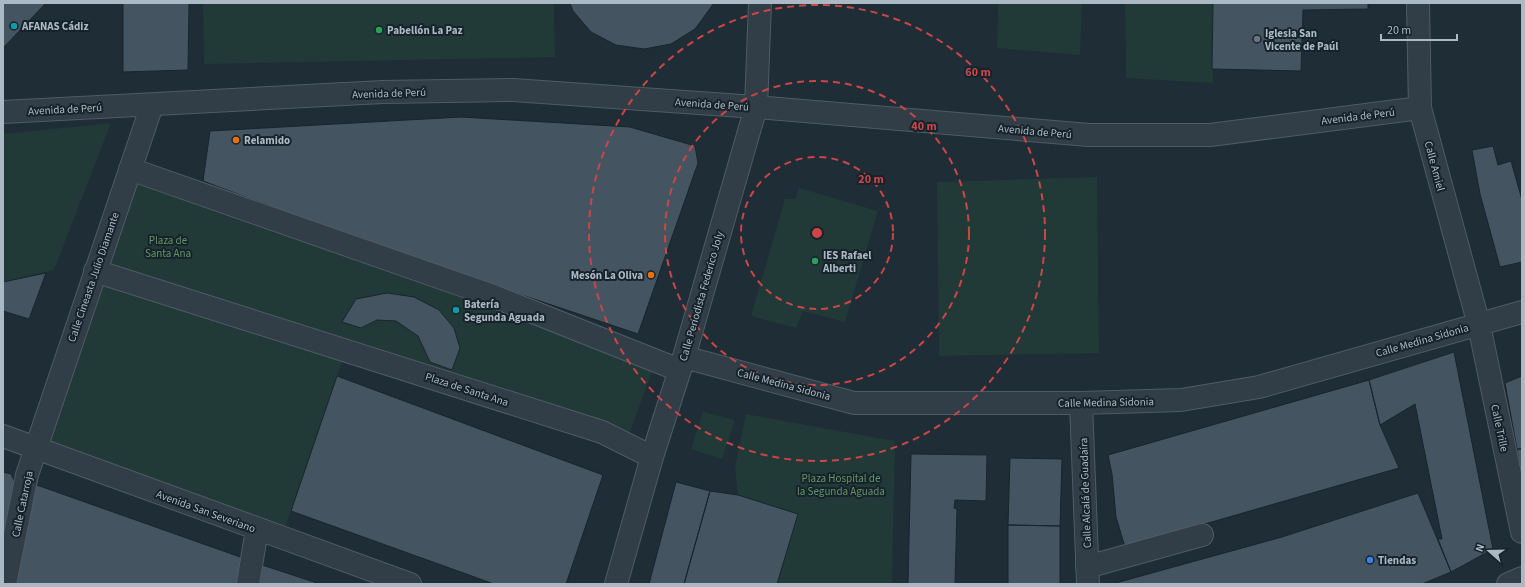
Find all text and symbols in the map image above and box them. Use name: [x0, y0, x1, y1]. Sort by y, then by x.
scale bar: [1381, 16, 1457, 42]
place label: AFANAS Cádiz: [21, 19, 88, 34]
marker: AFANAS Cádiz: [9, 21, 19, 31]
text: 20 m: [1387, 22, 1411, 39]
place label: Pabellón La Paz: [387, 23, 463, 38]
marker: Pabellón La Paz: [374, 25, 384, 35]
place label: Iglesia San Vicente de Paúl: [1264, 26, 1339, 54]
marker: Iglesia San Vicente de Paúl: [1252, 34, 1262, 44]
text: 60 m: [965, 64, 991, 81]
street label: Avenida de Perú: [352, 85, 426, 102]
street label: Avenida de Perú: [675, 94, 749, 115]
street label: Avenida de Perú: [28, 100, 102, 119]
street label: Avenida de Perú: [1320, 105, 1396, 128]
text: 40 m: [911, 118, 937, 135]
street label: Avenida de Perú: [997, 121, 1072, 142]
place label: Relamido: [244, 133, 290, 148]
marker: Relamido: [231, 135, 241, 145]
street label: Calle Amiel: [1421, 139, 1448, 193]
text: 20 m: [858, 171, 884, 188]
street label: Calle Cineasta Julio Diamante: [64, 210, 123, 344]
centre of rings: [810, 226, 824, 240]
street label: Calle Periodista Federico Joly: [676, 229, 727, 363]
park label: Plaza de Santa Ana: [145, 233, 191, 261]
place label: IES Rafael Alberti: [822, 248, 872, 276]
marker: IES Rafael Alberti: [810, 256, 820, 266]
place label: Mesón La Oliva: [571, 268, 643, 283]
marker: Mesón La Oliva: [646, 270, 656, 280]
place label: Batería Segunda Aguada: [464, 297, 545, 325]
marker: Batería Segunda Aguada: [451, 305, 461, 315]
street label: Calle Medina Sidonia: [1374, 320, 1470, 361]
street label: Calle Medina Sidonia: [736, 365, 832, 404]
street label: Plaza de Santa Ana: [423, 369, 510, 410]
street label: Calle Medina Sidonia: [1058, 394, 1154, 411]
street label: Calle Trille: [1487, 403, 1512, 454]
street label: Calle Alcalá de Guadaíra: [1076, 438, 1095, 548]
street label: Calle Catarroja: [8, 470, 37, 539]
park label: Plaza Hospital de la Segunda Aguada: [797, 471, 885, 499]
street label: Avenida San Severiano: [154, 487, 258, 536]
north arrow: [1469, 531, 1509, 571]
text: N: [1472, 542, 1488, 554]
place label: Tiendas: [1378, 553, 1416, 568]
marker: Tiendas: [1365, 555, 1375, 565]

